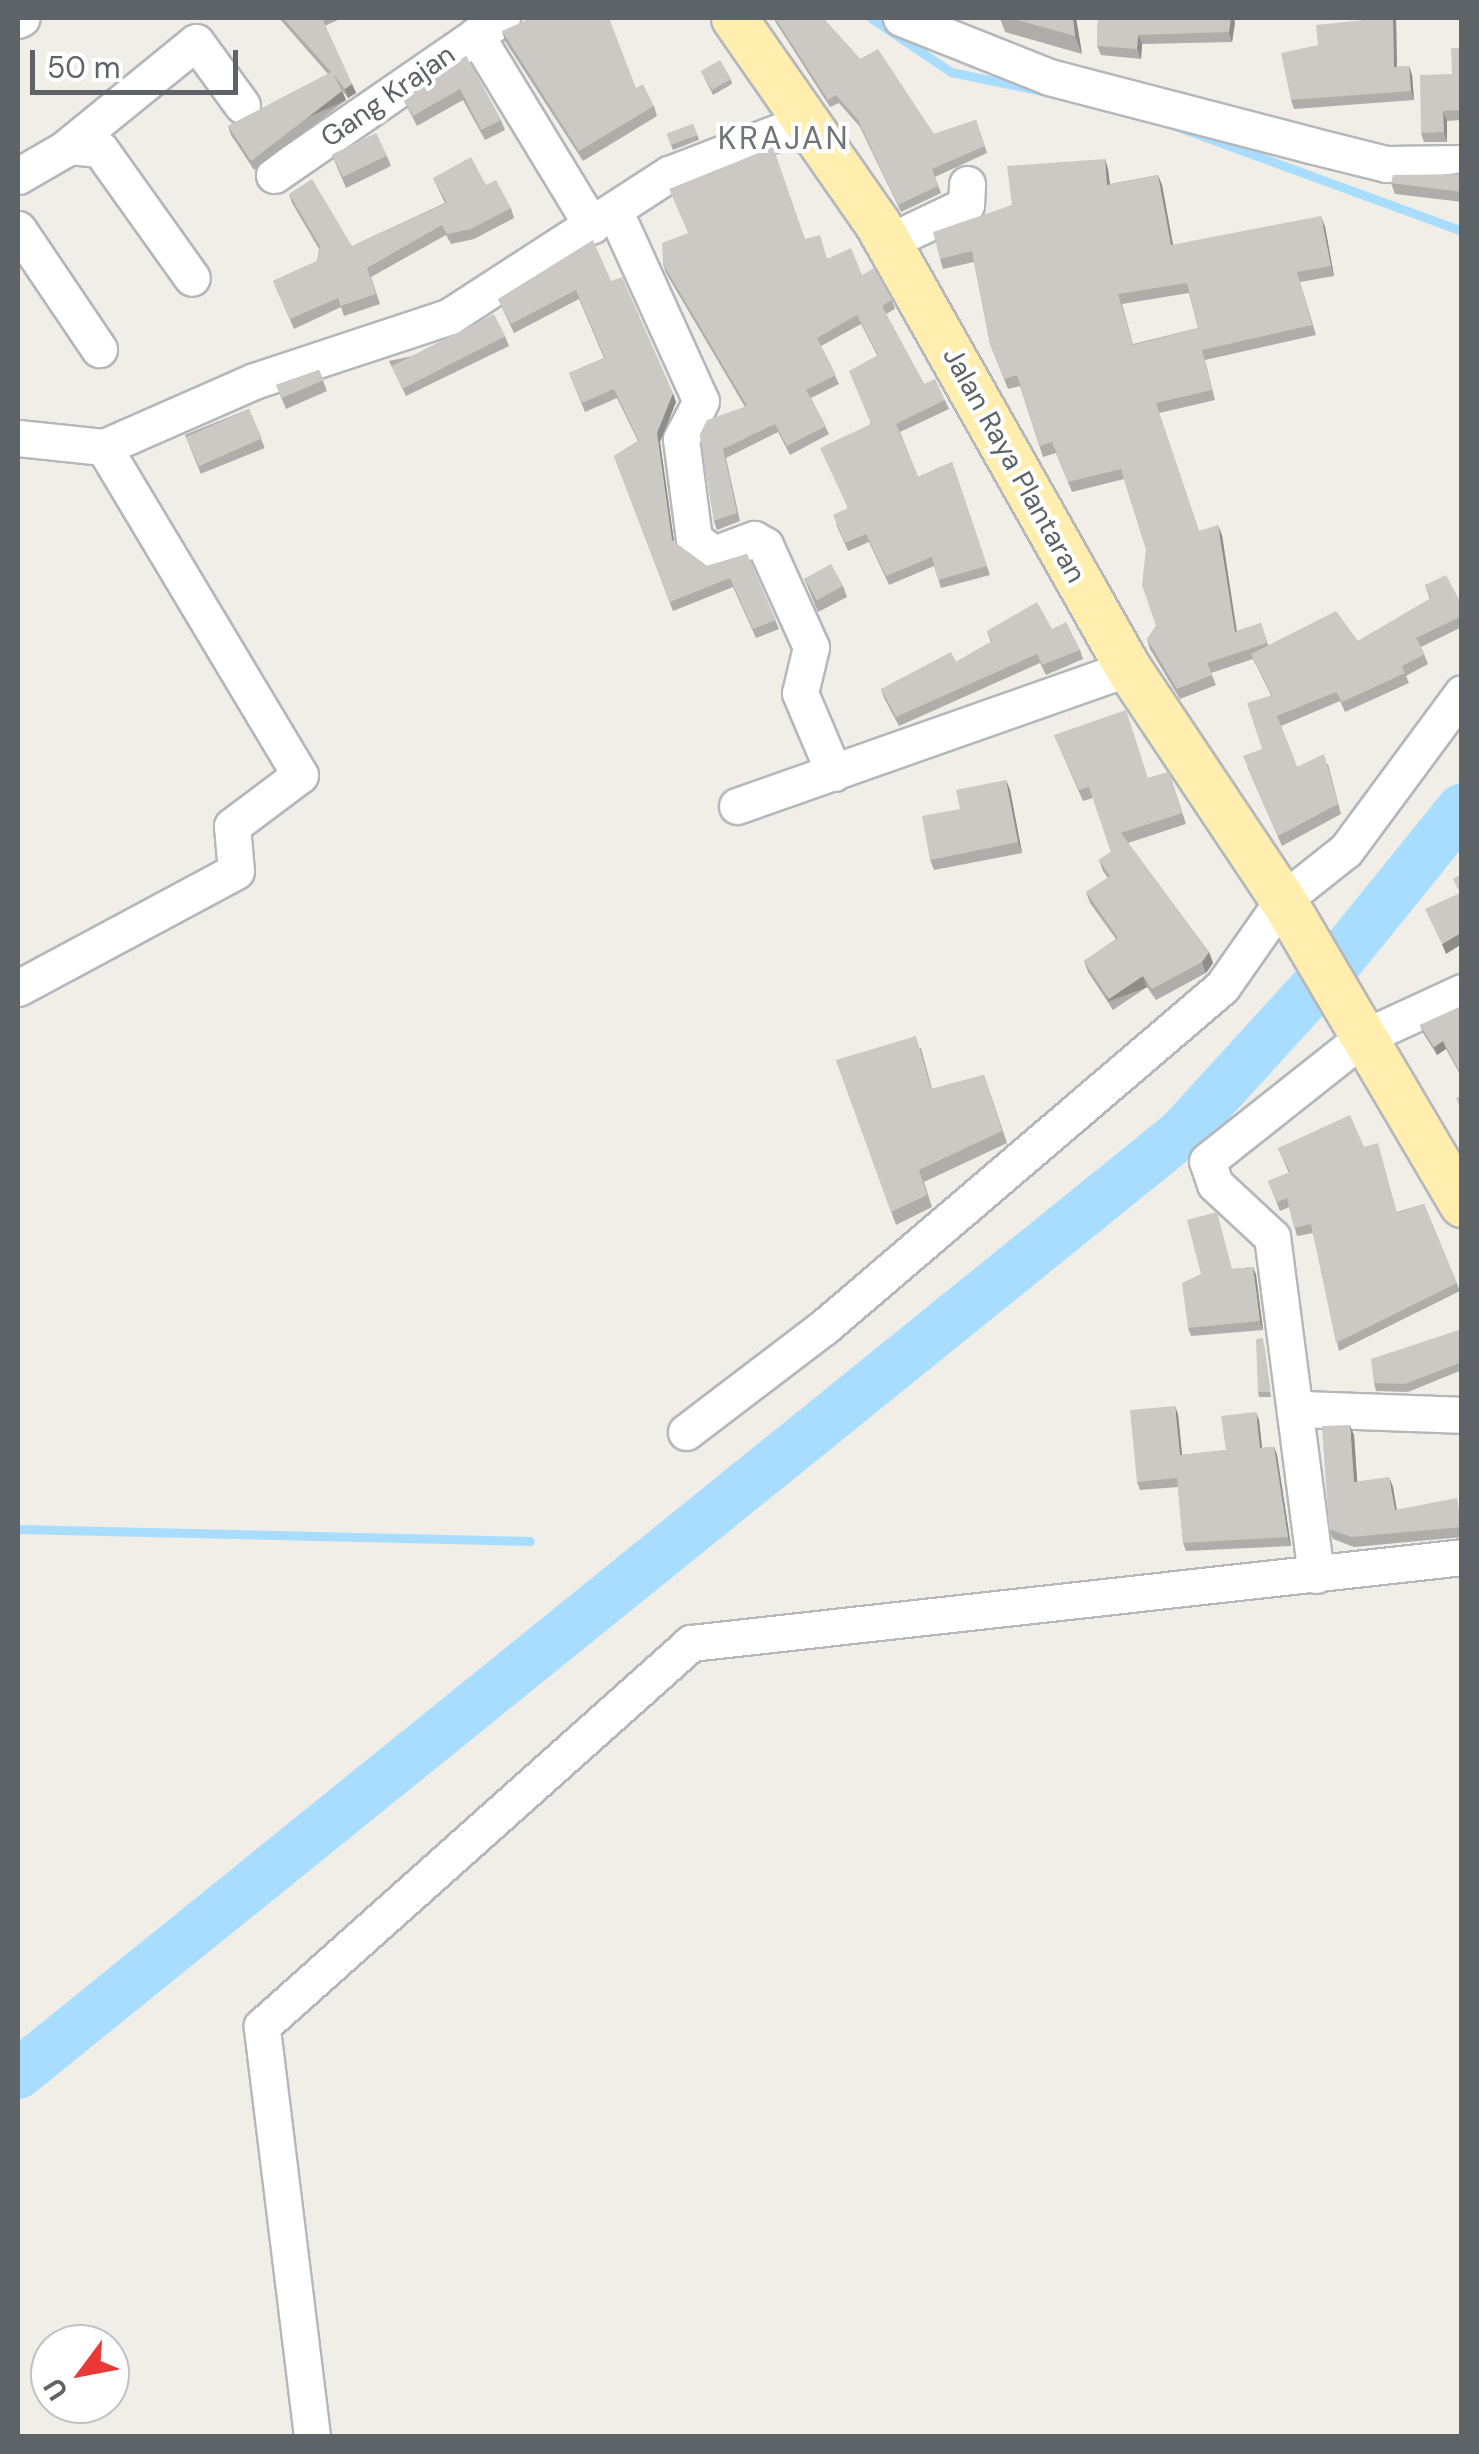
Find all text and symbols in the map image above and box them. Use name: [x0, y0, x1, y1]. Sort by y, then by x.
scale bar: [35, 30, 242, 92]
street label: Gang Krajan: [315, 38, 461, 154]
text: 50 m: [47, 48, 121, 87]
district label: KRAJAN: [718, 119, 850, 157]
street label: Jalan Raya Plantaran: [935, 341, 1093, 589]
north arrow: [30, 2324, 130, 2424]
text: U: [35, 2371, 77, 2407]

